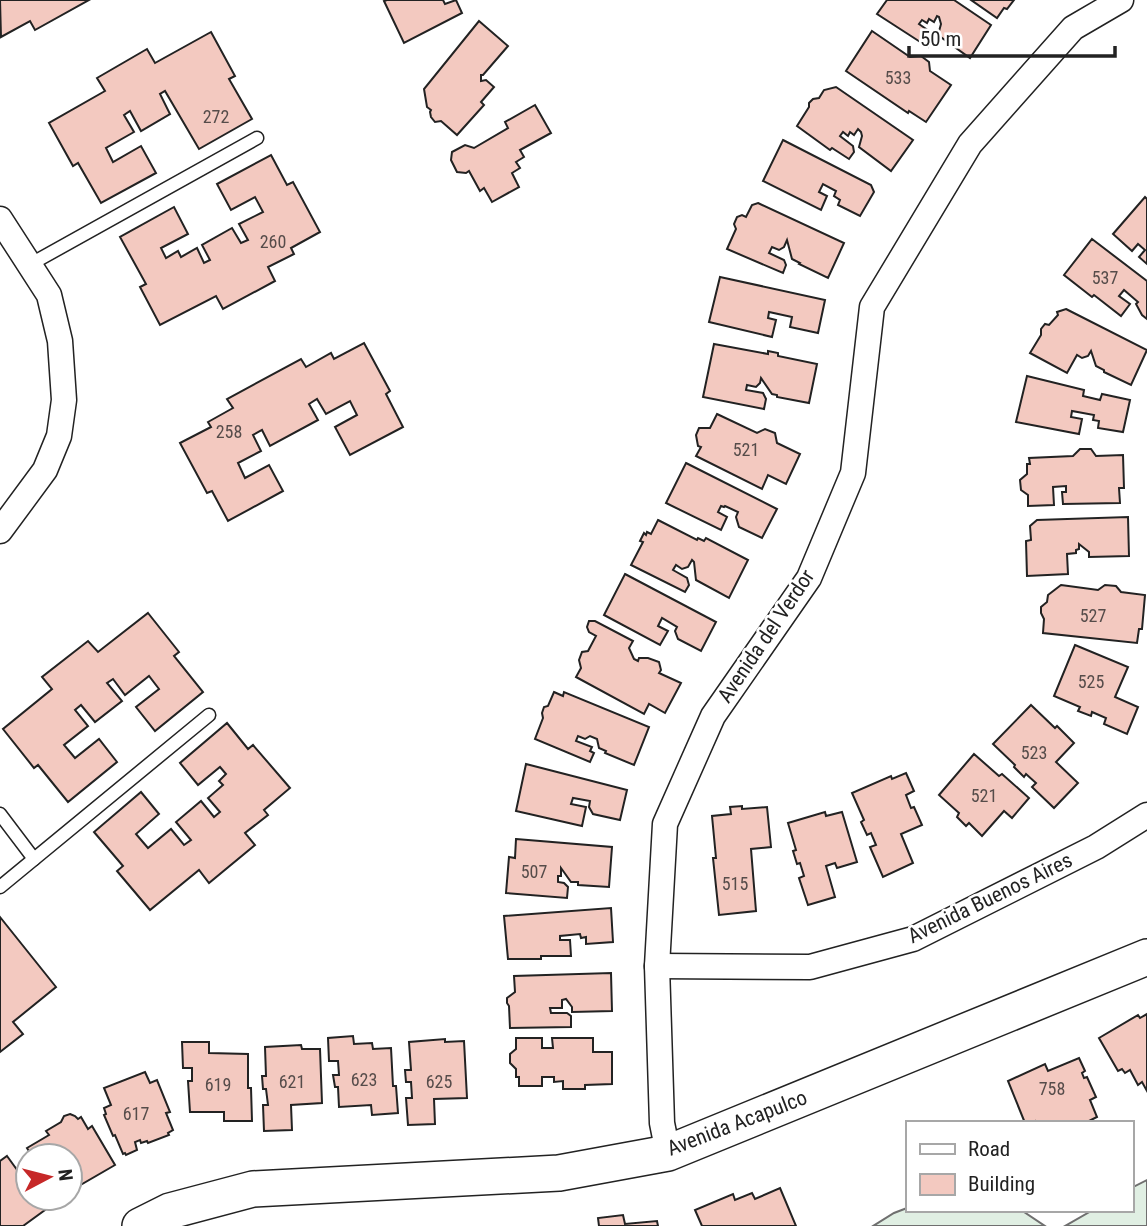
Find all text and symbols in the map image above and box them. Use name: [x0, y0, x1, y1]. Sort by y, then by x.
scale bar: [909, 14, 1116, 58]
text: 50 m: [920, 27, 961, 51]
house number: 533: [885, 67, 911, 88]
house number: 272: [203, 106, 229, 127]
house number: 260: [260, 231, 286, 252]
house number: 537: [1092, 267, 1118, 288]
house number: 258: [216, 421, 242, 442]
house number: 521: [733, 439, 759, 460]
street label: Avenida del Verdor: [713, 565, 819, 707]
house number: 527: [1080, 605, 1106, 626]
house number: 525: [1078, 671, 1104, 692]
house number: 523: [1021, 742, 1047, 763]
house number: 521: [971, 785, 997, 806]
street label: Avenida Buenos Aires: [904, 848, 1076, 948]
house number: 507: [521, 861, 547, 882]
house number: 515: [722, 873, 748, 894]
house number: 623: [351, 1069, 377, 1090]
house number: 621: [279, 1071, 305, 1092]
house number: 625: [426, 1071, 452, 1092]
house number: 619: [205, 1074, 231, 1095]
house number: 758: [1039, 1078, 1065, 1099]
street label: Avenida Acapulco: [664, 1085, 810, 1161]
house number: 617: [123, 1103, 149, 1124]
legend: [906, 1121, 1133, 1212]
text: Road: [968, 1137, 1010, 1161]
north arrow: [14, 1142, 84, 1212]
text: N: [53, 1168, 78, 1182]
text: Building: [968, 1172, 1035, 1196]

